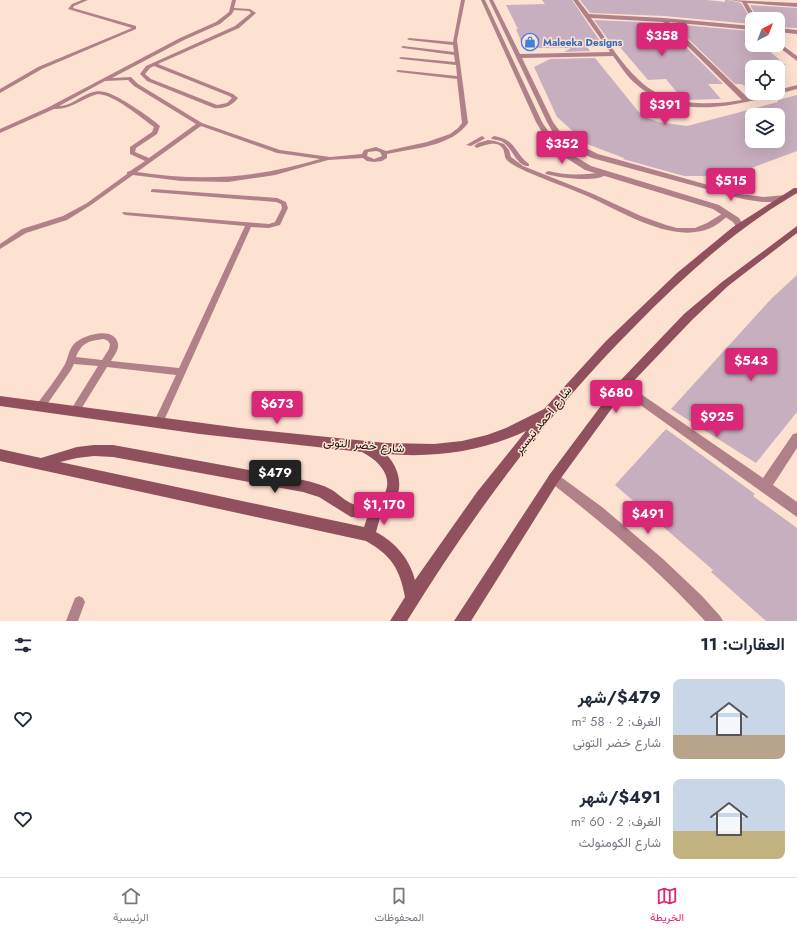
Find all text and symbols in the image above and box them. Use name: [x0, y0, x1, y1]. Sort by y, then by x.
north arrow: [745, 12, 785, 52]
map controls: [745, 12, 785, 148]
pin: $358: [638, 23, 686, 57]
text: $358: [646, 26, 678, 45]
shop icon: Maleeka Designs: [520, 32, 540, 52]
place label: Maleeka Designs: [543, 35, 623, 50]
button: locate: [745, 60, 785, 100]
pin: $391: [641, 92, 689, 126]
text: $391: [649, 95, 681, 114]
button: layers: [745, 108, 785, 148]
pin: $352: [538, 131, 586, 165]
text: $352: [545, 134, 579, 153]
pin: $515: [707, 168, 755, 202]
text: $515: [715, 171, 747, 190]
pin: $543: [727, 348, 775, 382]
text: $543: [734, 351, 768, 370]
pin: $680: [592, 380, 640, 414]
street label: شارع احمد تيسير: [509, 382, 576, 459]
text: $680: [599, 383, 633, 402]
pin: $673: [253, 391, 301, 425]
text: $673: [261, 394, 293, 413]
pin: $925: [693, 404, 741, 438]
text: $925: [700, 407, 734, 426]
street label: شارع خضر التونى: [323, 432, 405, 458]
pin: $479: [251, 460, 299, 494]
text: $479: [258, 463, 292, 482]
pin: $1,170: [351, 492, 417, 526]
text: $1,170: [363, 495, 405, 514]
pin: $491: [624, 501, 672, 535]
text: $491: [632, 504, 664, 523]
text: العقارات: 11: [700, 632, 785, 656]
icon: filters: [12, 634, 34, 656]
text: $479/شهر: [578, 685, 661, 709]
icon: home: [705, 695, 753, 743]
icon: heart: [12, 708, 34, 730]
text: الغرف: 2 · 58 m²: [572, 712, 661, 731]
text: شارع خضر التونى: [573, 733, 661, 752]
text: $491/شهر: [579, 785, 661, 809]
icon: home: [705, 795, 753, 843]
icon: heart: [12, 808, 34, 830]
text: الغرف: 2 · 60 m²: [571, 812, 661, 831]
text: شارع الكومنولث: [579, 833, 661, 852]
tab: الرئيسية: [113, 885, 149, 927]
tab: المحفوظات: [375, 885, 424, 927]
tab: الخريطة: [650, 885, 684, 927]

